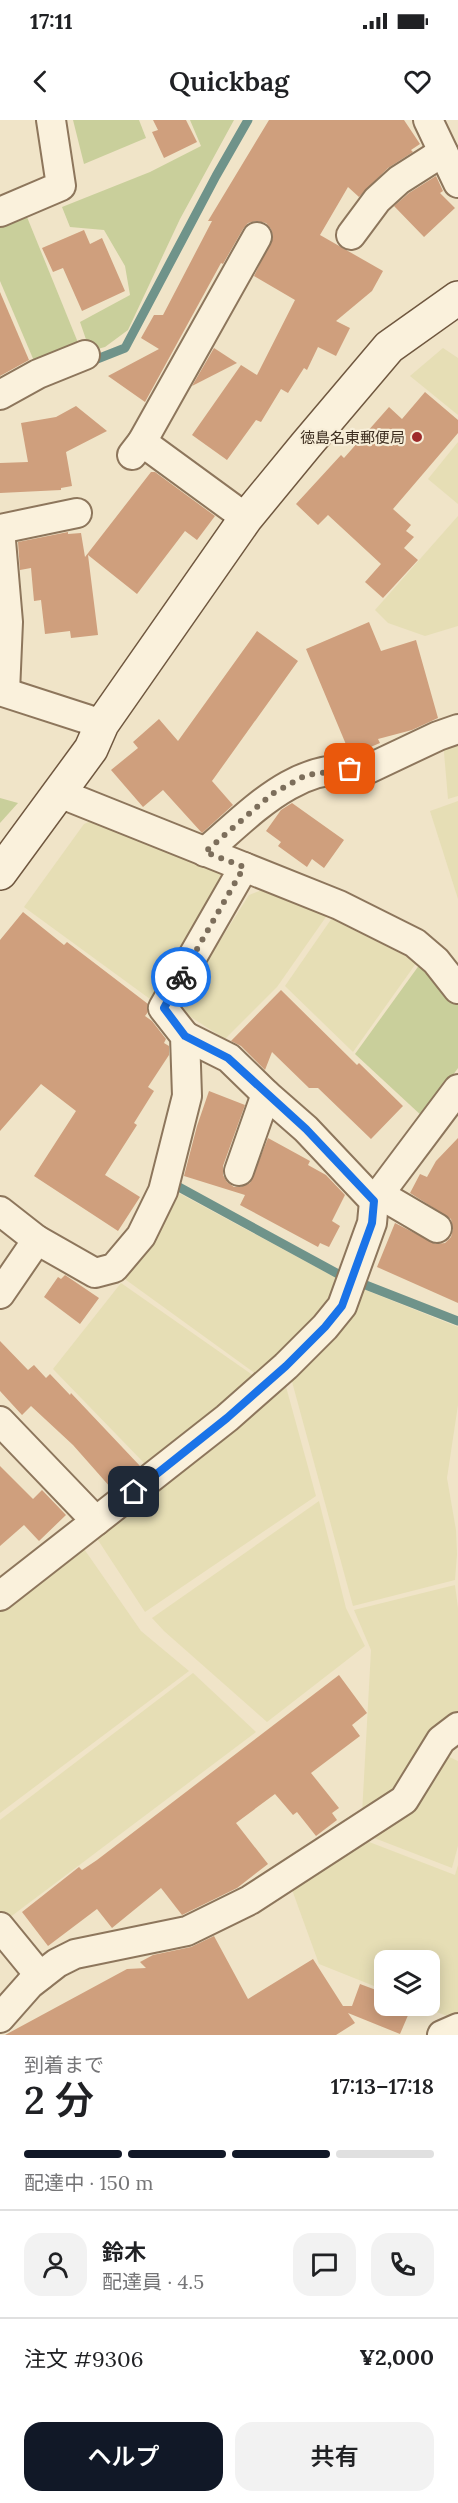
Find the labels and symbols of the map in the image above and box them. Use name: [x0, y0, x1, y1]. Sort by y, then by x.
place label: 徳島名東郵便局: [300, 428, 405, 447]
marker: 徳島名東郵便局: [410, 430, 424, 444]
pin: [324, 743, 375, 794]
courier: [151, 947, 211, 1007]
pin: [108, 1466, 159, 1517]

